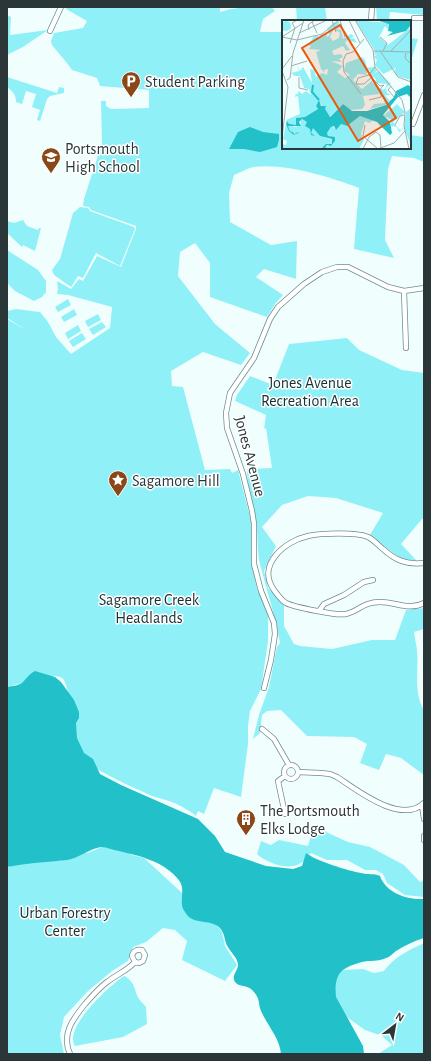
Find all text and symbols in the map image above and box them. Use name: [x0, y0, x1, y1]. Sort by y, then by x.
inset map: [282, 20, 411, 149]
parking icon: Student Parking: [120, 70, 142, 98]
place label: Student Parking: [145, 74, 245, 90]
place label: Portsmouth High School: [65, 141, 140, 175]
school or university icon: Portsmouth High School: [40, 146, 62, 174]
park label: Jones Avenue Recreation Area: [261, 375, 359, 409]
street label: Jones Avenue: [232, 414, 269, 498]
place icon: Sagamore Hill: [107, 469, 129, 497]
place label: Sagamore Hill: [132, 473, 220, 489]
park label: Sagamore Creek Headlands: [99, 592, 200, 626]
place label: The Portsmouth Elks Lodge: [260, 803, 360, 837]
building icon: The Portsmouth Elks Lodge: [235, 808, 257, 836]
park label: Urban Forestry Center: [19, 905, 111, 939]
north arrow: [375, 1005, 415, 1045]
text: N: [394, 1010, 406, 1024]

